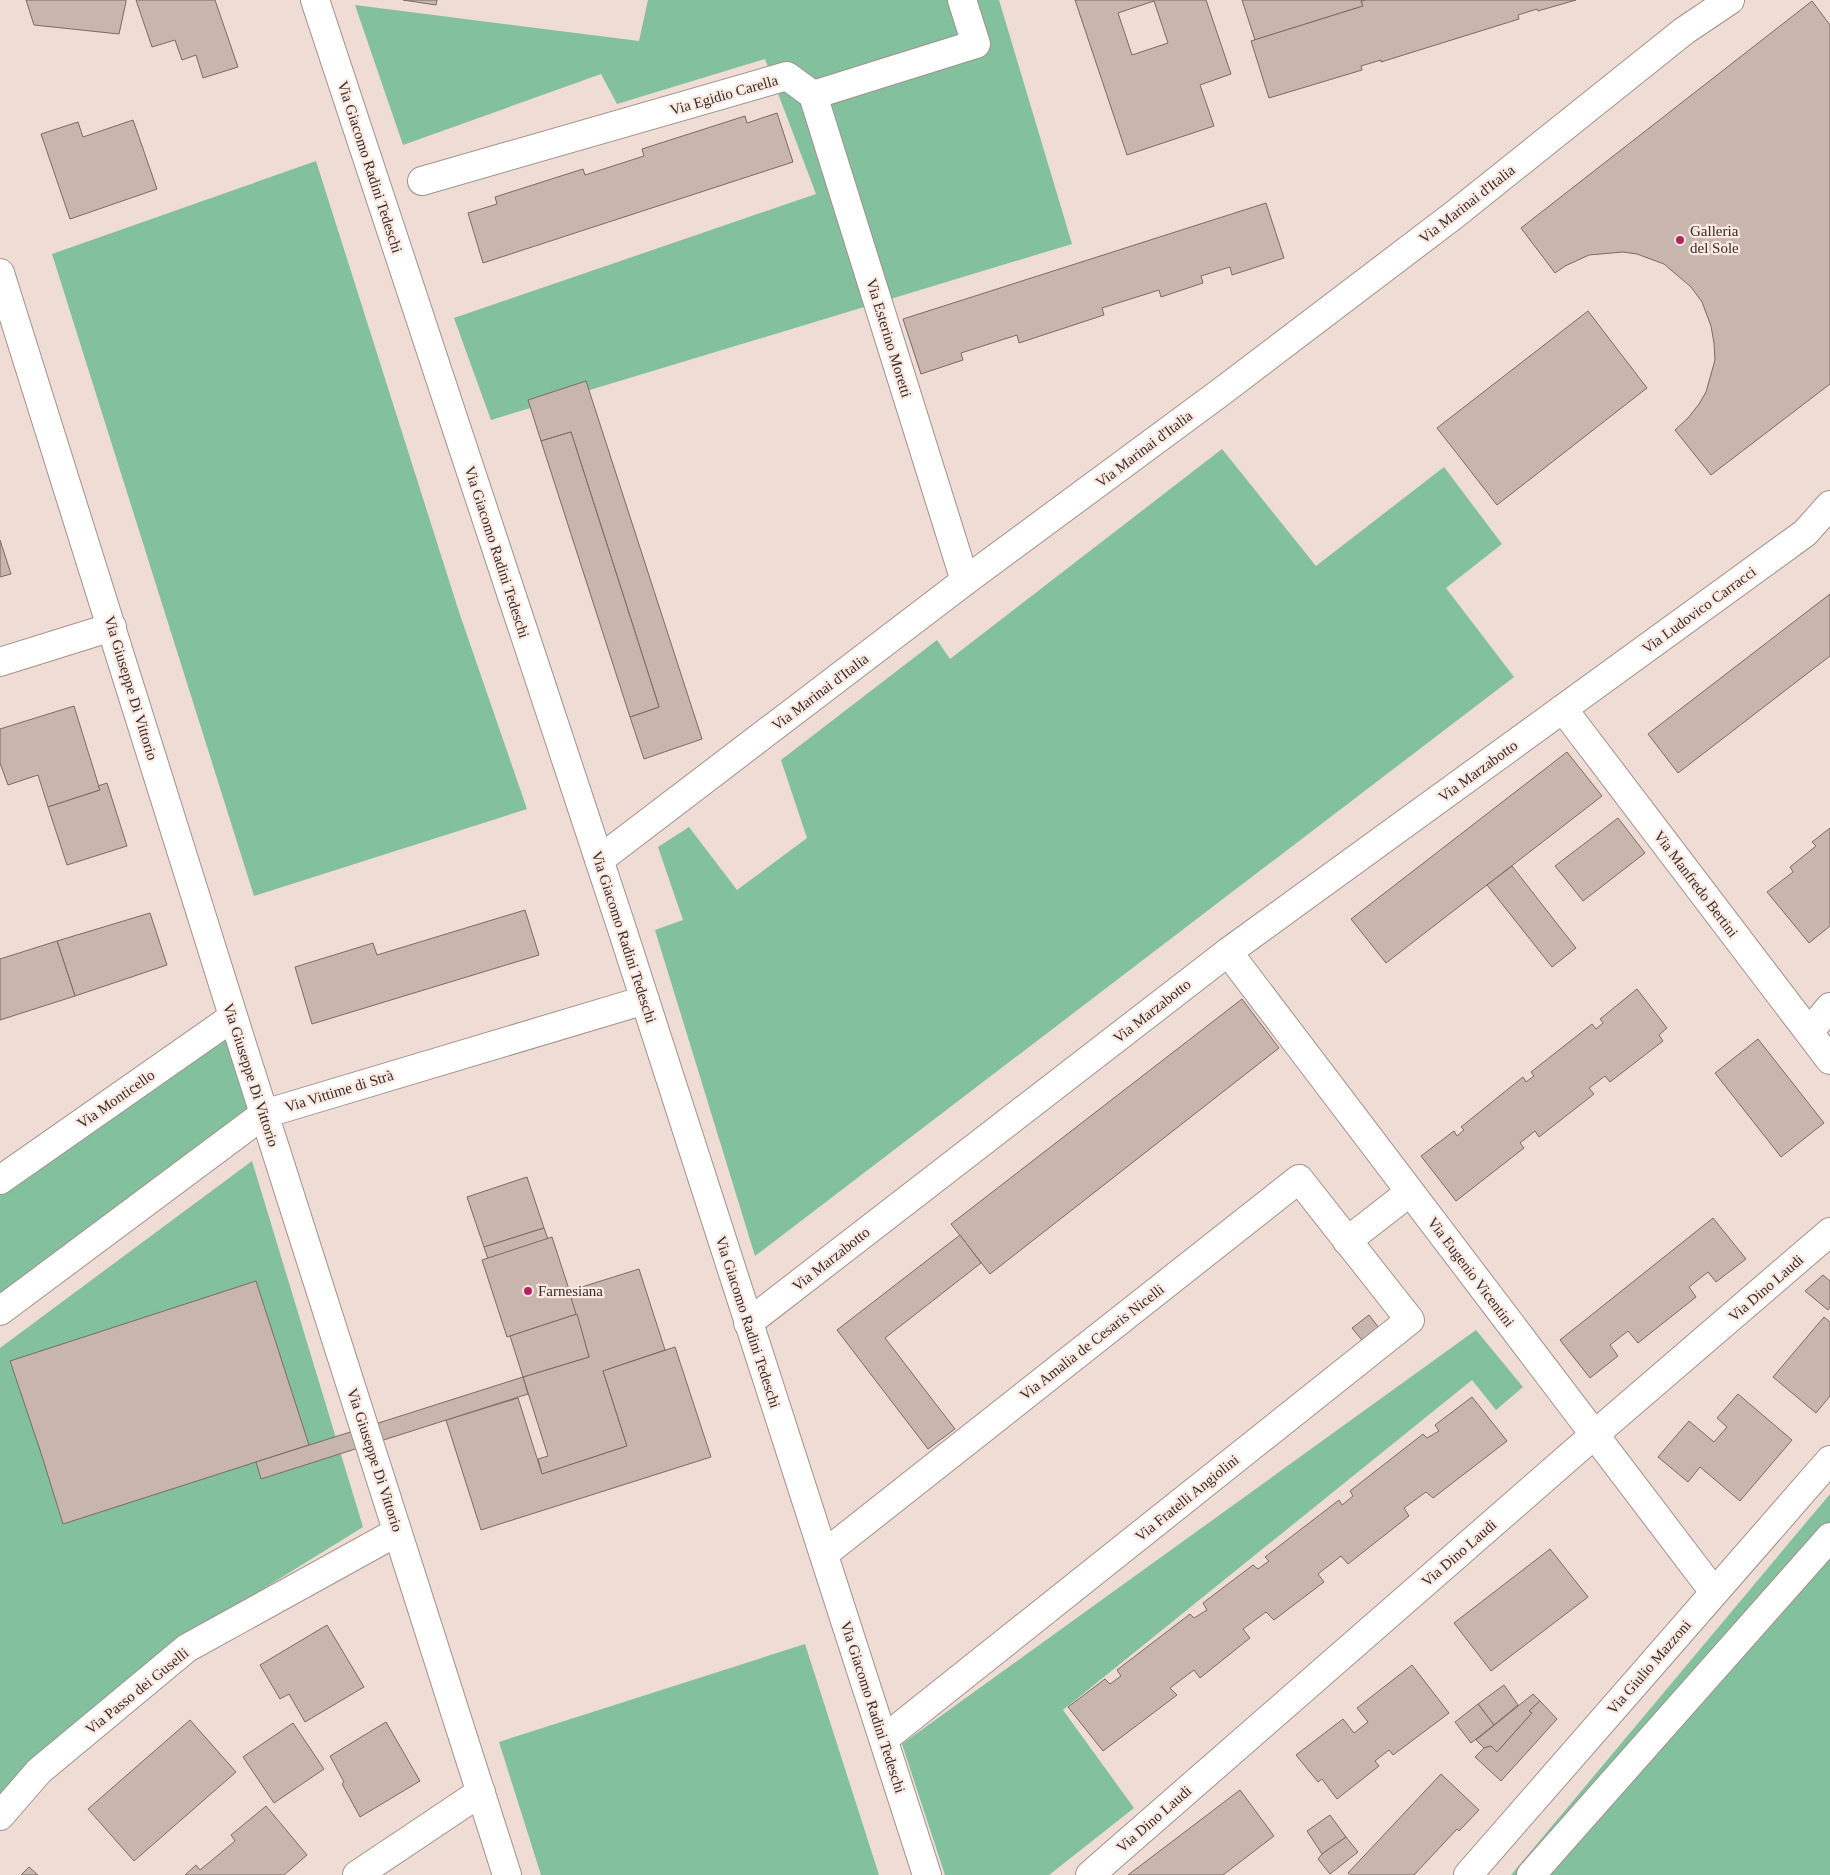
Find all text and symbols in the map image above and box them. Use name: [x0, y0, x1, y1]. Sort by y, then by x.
street label: Via Egidio Carella: [668, 72, 780, 118]
street label: Via Giacomo Radini Tedeschi: [335, 79, 405, 255]
street label: Via Marinai d'Italia: [1416, 162, 1518, 246]
place label: Galleria del Sole: [1690, 223, 1739, 256]
marker: Galleria del Sole: [1674, 234, 1686, 246]
street label: Via Esterino Moretti: [863, 277, 915, 399]
street label: Via Marinai d'Italia: [1093, 407, 1196, 491]
street label: Via Giacomo Radini Tedeschi: [462, 464, 532, 640]
street label: Via Ludovico Carracci: [1639, 563, 1759, 657]
street label: Via Giuseppe Di Vittorio: [101, 614, 161, 762]
street label: Via Marinai d'Italia: [769, 650, 872, 734]
street label: Via Marzabotto: [1435, 737, 1521, 805]
street label: Via Manfredo Bertini: [1651, 828, 1741, 940]
street label: Via Giacomo Radini Tedeschi: [589, 849, 659, 1025]
street label: Via Marzabotto: [1110, 976, 1194, 1046]
street label: Via Giuseppe Di Vittorio: [220, 1001, 282, 1149]
street label: Via Monticello: [74, 1067, 158, 1131]
street label: Via Vittime di Strà: [283, 1067, 395, 1115]
street label: Via Eugenio Vicentini: [1425, 1214, 1517, 1330]
street label: Via Marzabotto: [789, 1224, 873, 1294]
street label: Via Giacomo Radini Tedeschi: [713, 1234, 783, 1410]
street label: Via Dino Laudi: [1726, 1251, 1806, 1325]
street label: Via Amalia de Cesaris Nicelli: [1017, 1281, 1167, 1403]
place label: Farnesiana: [538, 1283, 603, 1299]
marker: Farnesiana: [522, 1285, 534, 1297]
street label: Via Giuseppe Di Vittorio: [344, 1386, 406, 1534]
street label: Via Fratelli Angiolini: [1132, 1451, 1242, 1545]
street label: Via Dino Laudi: [1419, 1516, 1499, 1590]
street label: Via Giulio Mazzoni: [1604, 1617, 1694, 1717]
street label: Via Giacomo Radini Tedeschi: [838, 1619, 908, 1795]
street label: Via Passo dei Guselli: [82, 1645, 192, 1737]
street label: Via Dino Laudi: [1114, 1782, 1194, 1856]

